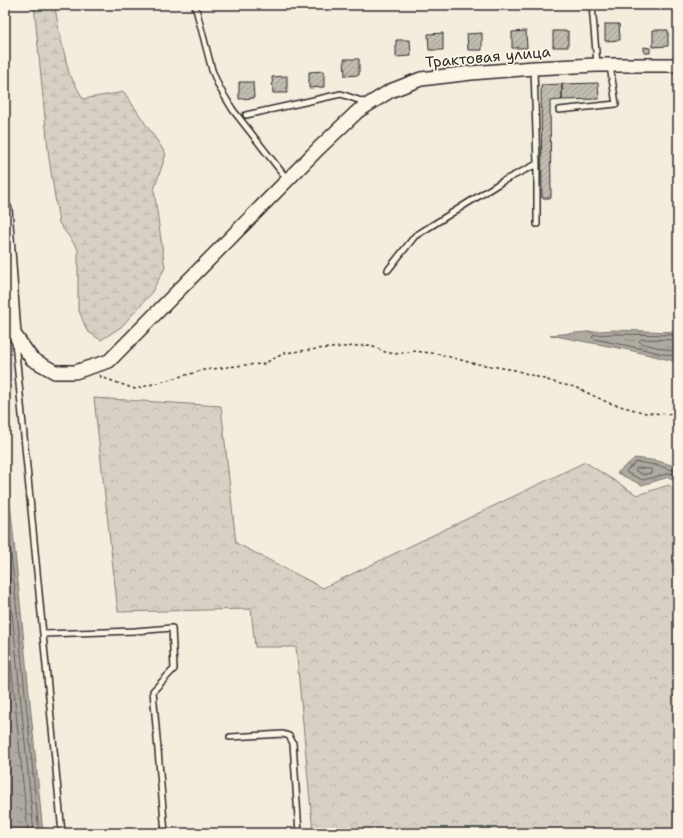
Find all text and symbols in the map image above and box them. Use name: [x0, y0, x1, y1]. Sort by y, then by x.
street label: Трактовая улица: [425, 42, 552, 72]

